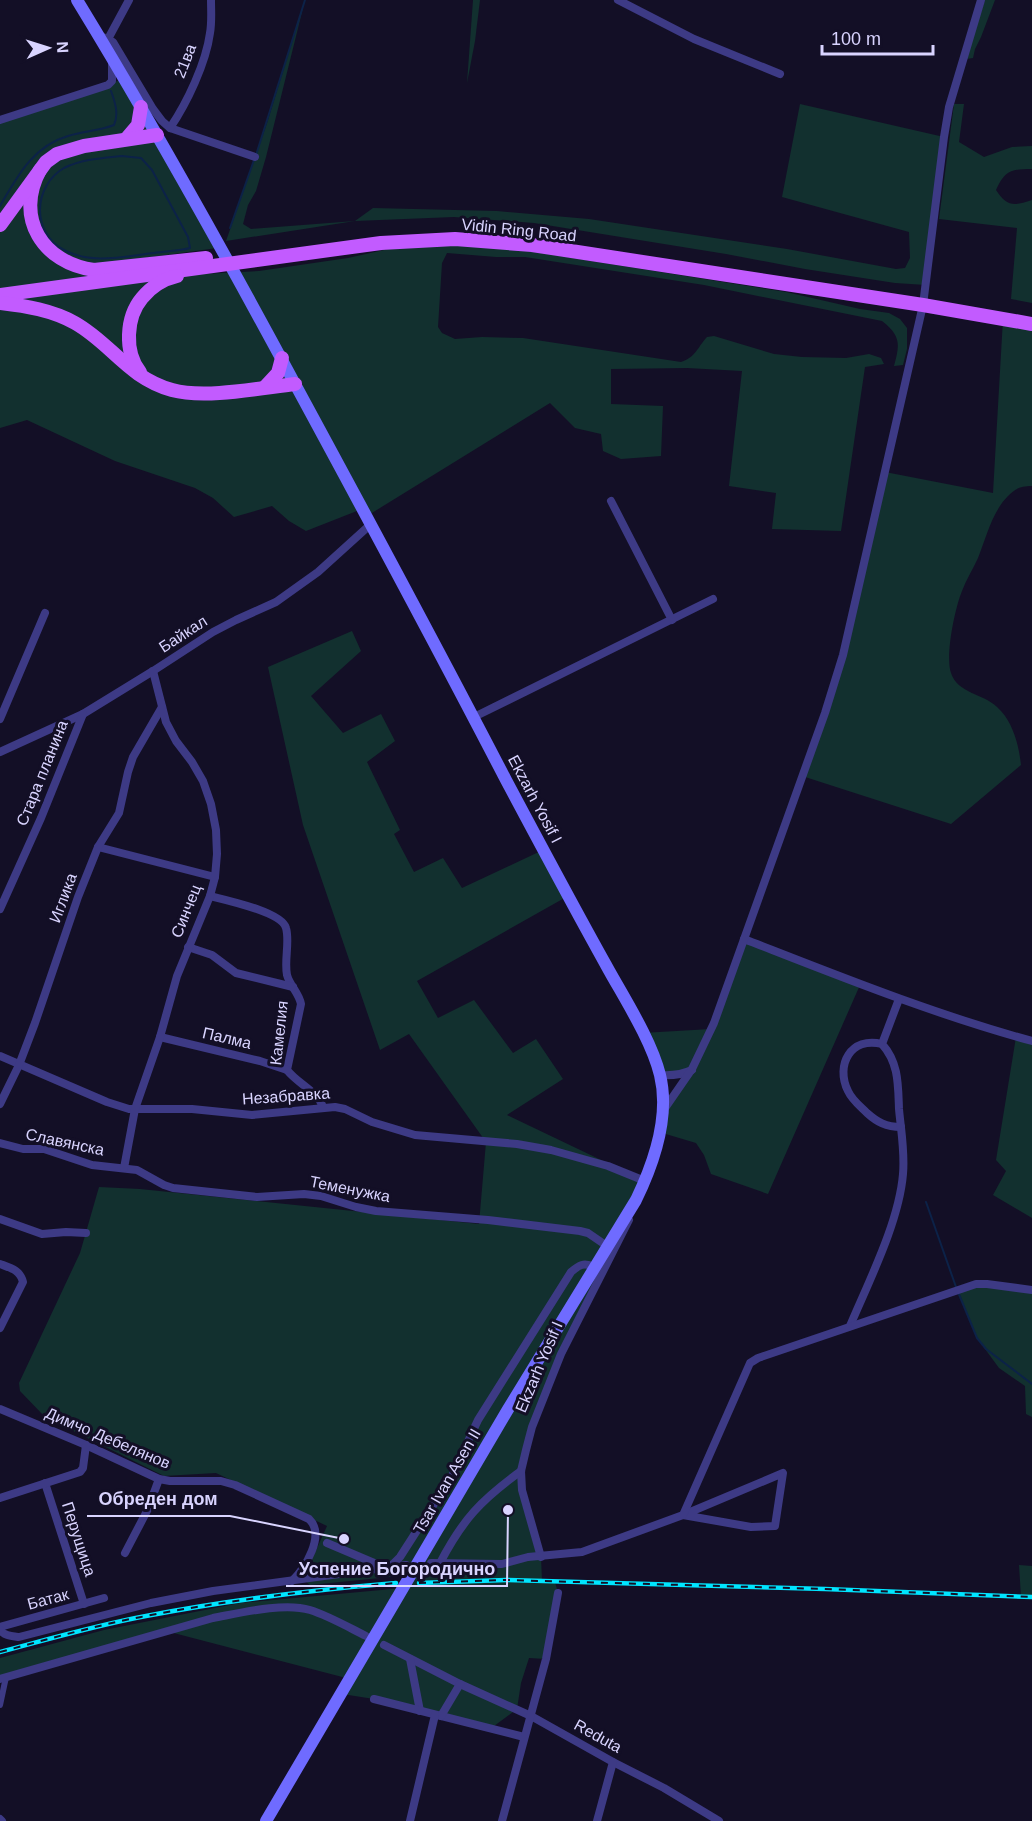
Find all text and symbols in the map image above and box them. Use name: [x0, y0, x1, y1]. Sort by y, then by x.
north arrow: [18, 18, 78, 78]
scale bar: [822, 18, 933, 56]
text: 100 m: [831, 29, 881, 49]
text: N: [54, 41, 71, 53]
street label: 21ва: [171, 42, 199, 80]
street label: Vidin Ring Road: [461, 216, 577, 244]
street label: Байкал: [156, 612, 210, 656]
street label: Стара планина: [13, 718, 71, 828]
street label: Ekzarh Yosif I: [505, 752, 565, 846]
street label: Иглика: [46, 871, 80, 925]
street label: Синчец: [168, 882, 204, 940]
street label: Камелия: [267, 1000, 291, 1066]
street label: Палма: [201, 1024, 253, 1052]
street label: Незабравка: [241, 1084, 331, 1108]
street label: Славянска: [24, 1125, 106, 1159]
street label: Теменужка: [308, 1173, 392, 1205]
street label: Ekzarh Yosif I: [512, 1319, 566, 1415]
street label: Димчо Дебелянов: [43, 1404, 173, 1472]
street label: Tsar Ivan Asen II: [410, 1426, 484, 1536]
callout: Обреден дом: [87, 1480, 230, 1516]
text: Обреден дом: [99, 1489, 217, 1509]
street label: Перущица: [59, 1500, 99, 1578]
callout: Успение Богородично: [286, 1550, 507, 1586]
text: Успение Богородично: [299, 1559, 495, 1579]
street label: Батак: [25, 1585, 71, 1613]
street label: Reduta: [571, 1716, 625, 1756]

